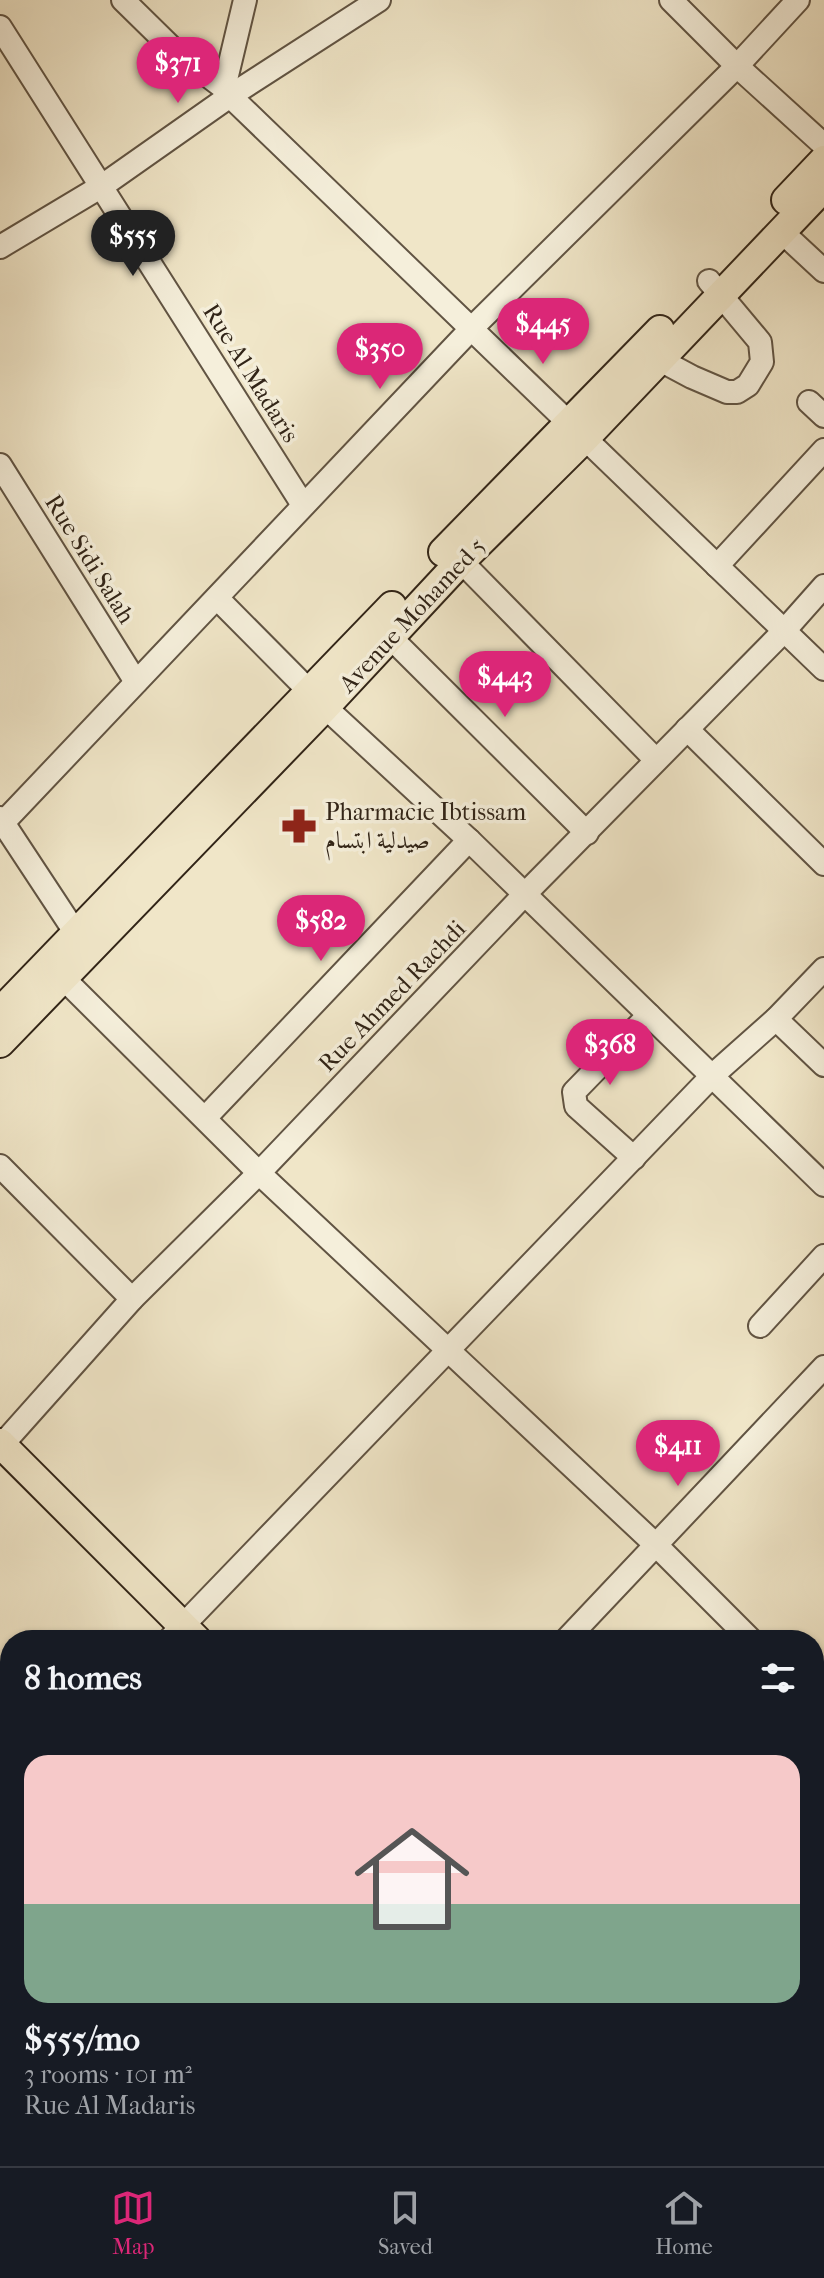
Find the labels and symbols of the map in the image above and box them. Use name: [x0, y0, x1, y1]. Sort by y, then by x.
pin: $371: [131, 37, 225, 105]
pin: $555: [86, 210, 180, 278]
street label: Rue Al Madaris: [197, 298, 305, 448]
pin: $445: [496, 298, 590, 366]
pin: $350: [333, 323, 427, 391]
street label: Rue Sidi Salah: [39, 489, 141, 629]
street label: Avenue Mohamed 5: [332, 532, 491, 699]
pin: $443: [458, 651, 552, 719]
place label: Pharmacie Ibtissam صيدلية ابتسام: [325, 798, 526, 861]
pharmacy icon: Pharmacie Ibtissam صيدلية ابتسام: [280, 807, 318, 845]
pin: $582: [274, 895, 368, 963]
street label: Rue Ahmed Rachdi: [313, 915, 471, 1077]
pin: $368: [563, 1019, 657, 1087]
pin: $411: [631, 1420, 725, 1488]

